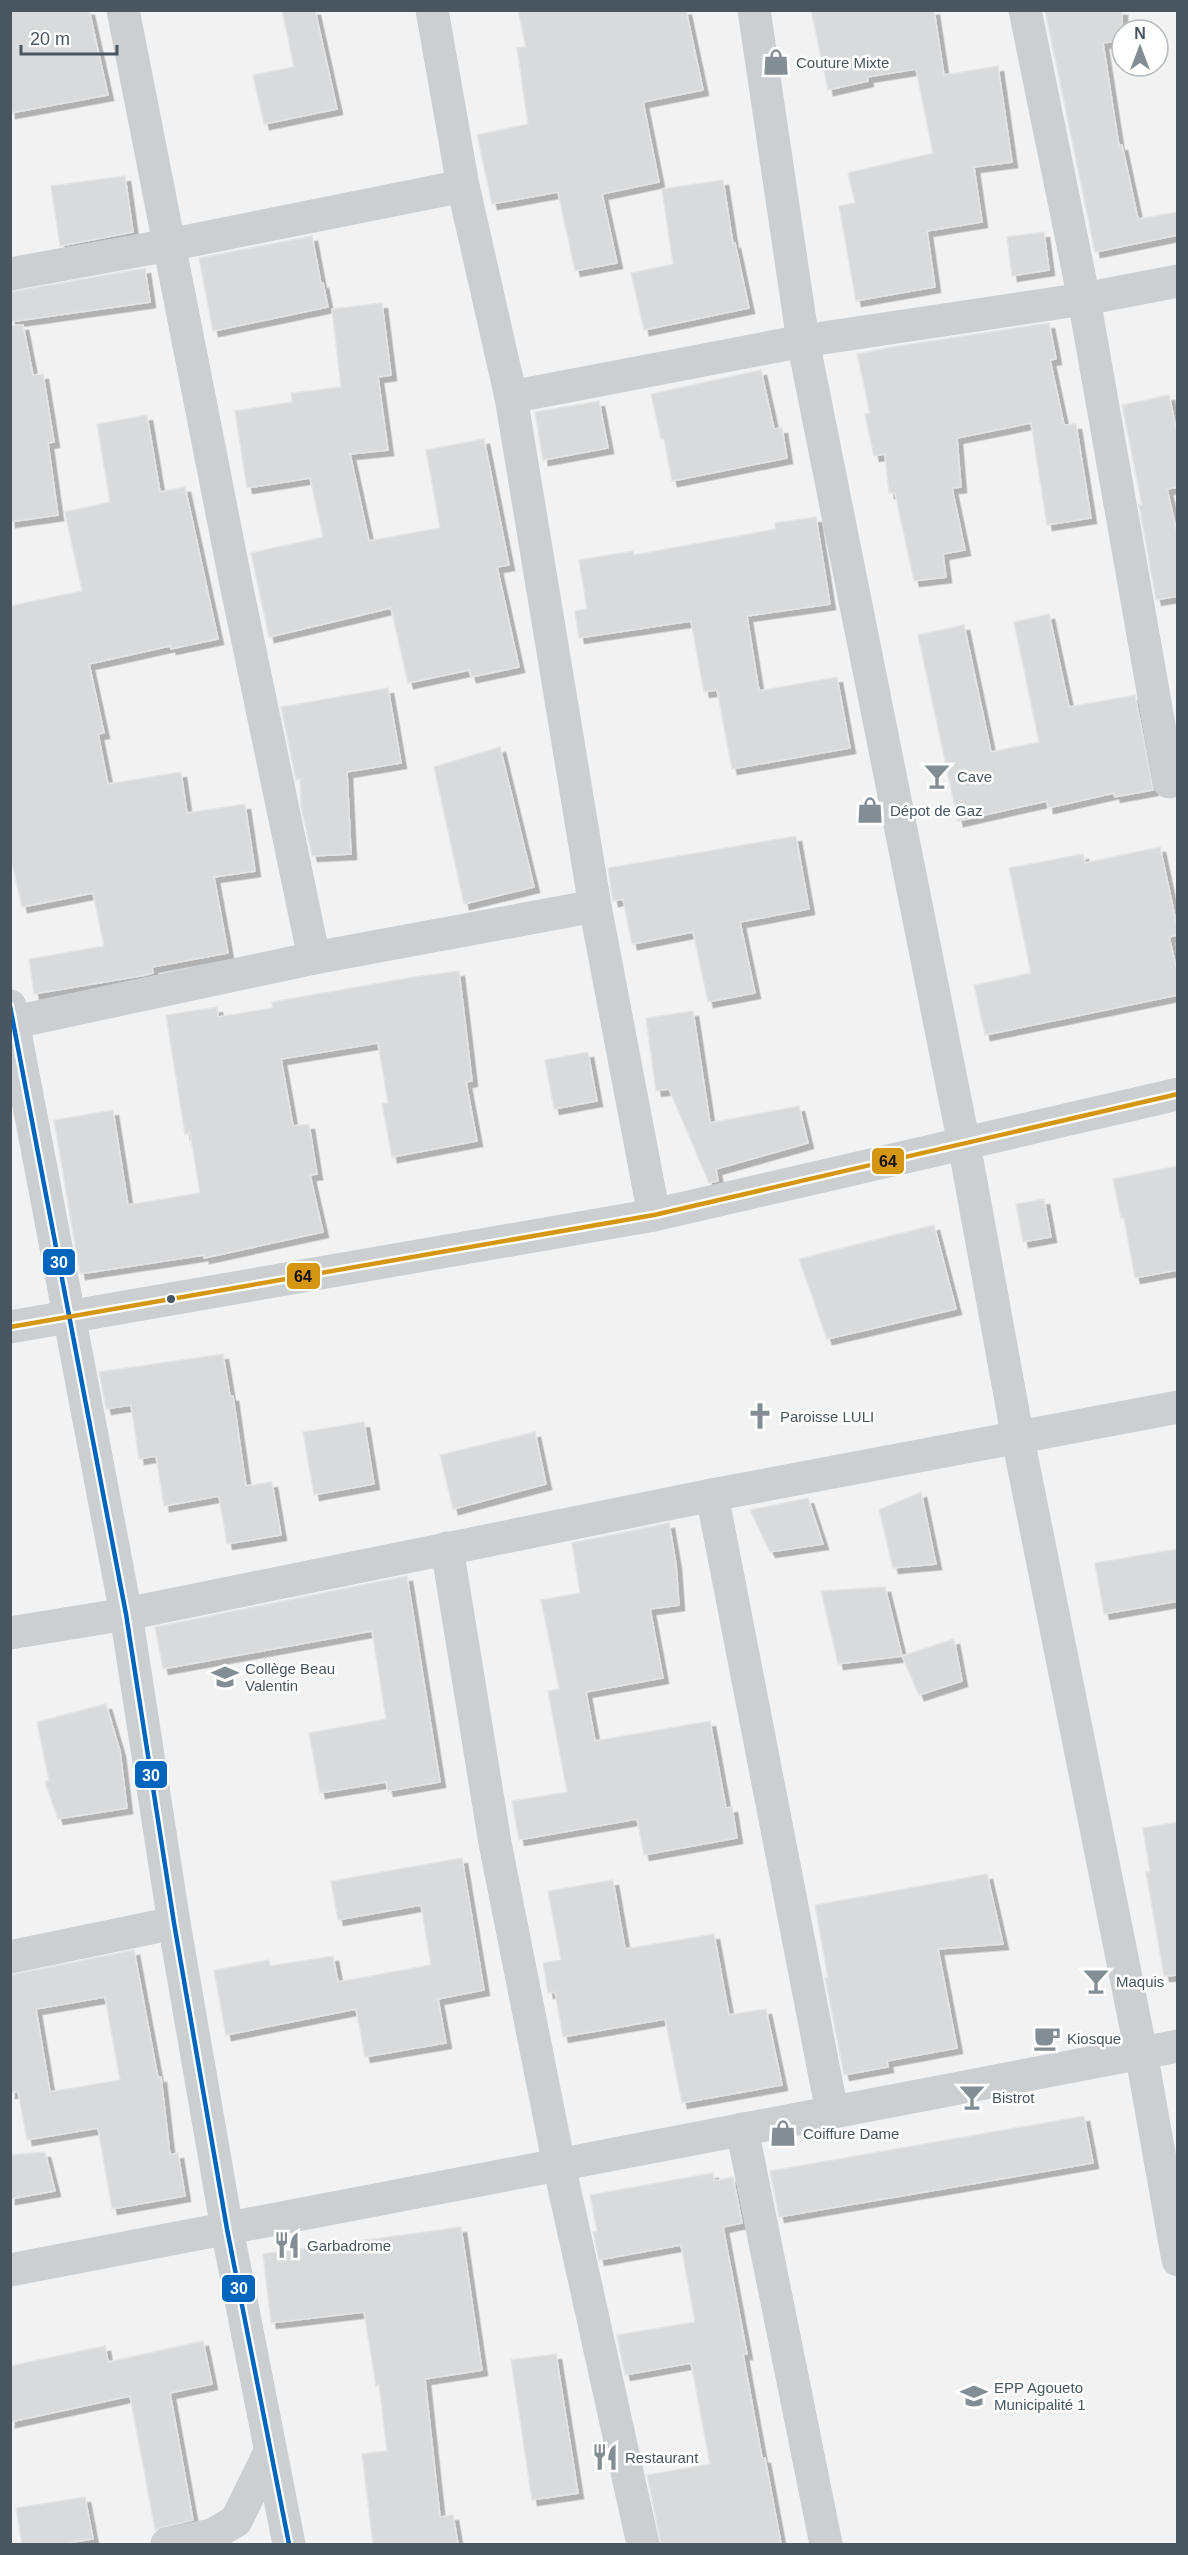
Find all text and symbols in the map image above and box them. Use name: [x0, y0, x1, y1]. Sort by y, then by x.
scale bar: [21, 18, 117, 56]
north arrow: [1110, 18, 1170, 78]
text: N: [1134, 25, 1146, 42]
text: 20 m: [30, 29, 70, 49]
shop icon: Couture Mixte: [761, 47, 791, 77]
place label: Couture Mixte: [796, 54, 889, 71]
bar icon: Cave: [922, 761, 952, 791]
place label: Cave: [957, 768, 992, 785]
shop icon: Dépot de Gaz: [855, 795, 885, 825]
place label: Dépot de Gaz: [890, 802, 983, 819]
line badge: 64: [871, 1147, 905, 1175]
text: 64: [879, 1153, 897, 1170]
line badge: 30: [42, 1248, 76, 1276]
text: 30: [50, 1254, 68, 1271]
line badge: 64: [286, 1262, 321, 1290]
text: 64: [294, 1268, 312, 1285]
unlabelled marker: [165, 1293, 177, 1305]
church icon: Paroisse LULI: [745, 1401, 775, 1431]
place label: Paroisse LULI: [780, 1408, 874, 1425]
place label: Collège Beau Valentin: [245, 1660, 335, 1694]
school or university icon: Collège Beau Valentin: [210, 1662, 240, 1692]
line badge: 30: [134, 1760, 168, 1789]
text: 30: [142, 1767, 160, 1784]
bar icon: Maquis: [1081, 1966, 1111, 1996]
place label: Maquis: [1116, 1973, 1164, 1990]
cafe icon: Kiosque: [1032, 2023, 1062, 2053]
place label: Kiosque: [1067, 2030, 1121, 2047]
bar icon: Bistrot: [957, 2082, 987, 2112]
place label: Bistrot: [992, 2089, 1035, 2106]
shop icon: Coiffure Dame: [768, 2118, 798, 2148]
place label: Coiffure Dame: [803, 2125, 899, 2142]
restaurant icon: Garbadrome: [272, 2230, 302, 2260]
place label: Garbadrome: [307, 2237, 391, 2254]
line badge: 30: [221, 2274, 256, 2303]
text: 30: [230, 2280, 248, 2297]
place label: EPP Agoueto Municipalité 1: [994, 2379, 1086, 2413]
school or university icon: EPP Agoueto Municipalité 1: [959, 2381, 989, 2411]
restaurant icon: Restaurant: [590, 2442, 620, 2472]
place label: Restaurant: [625, 2449, 699, 2466]

